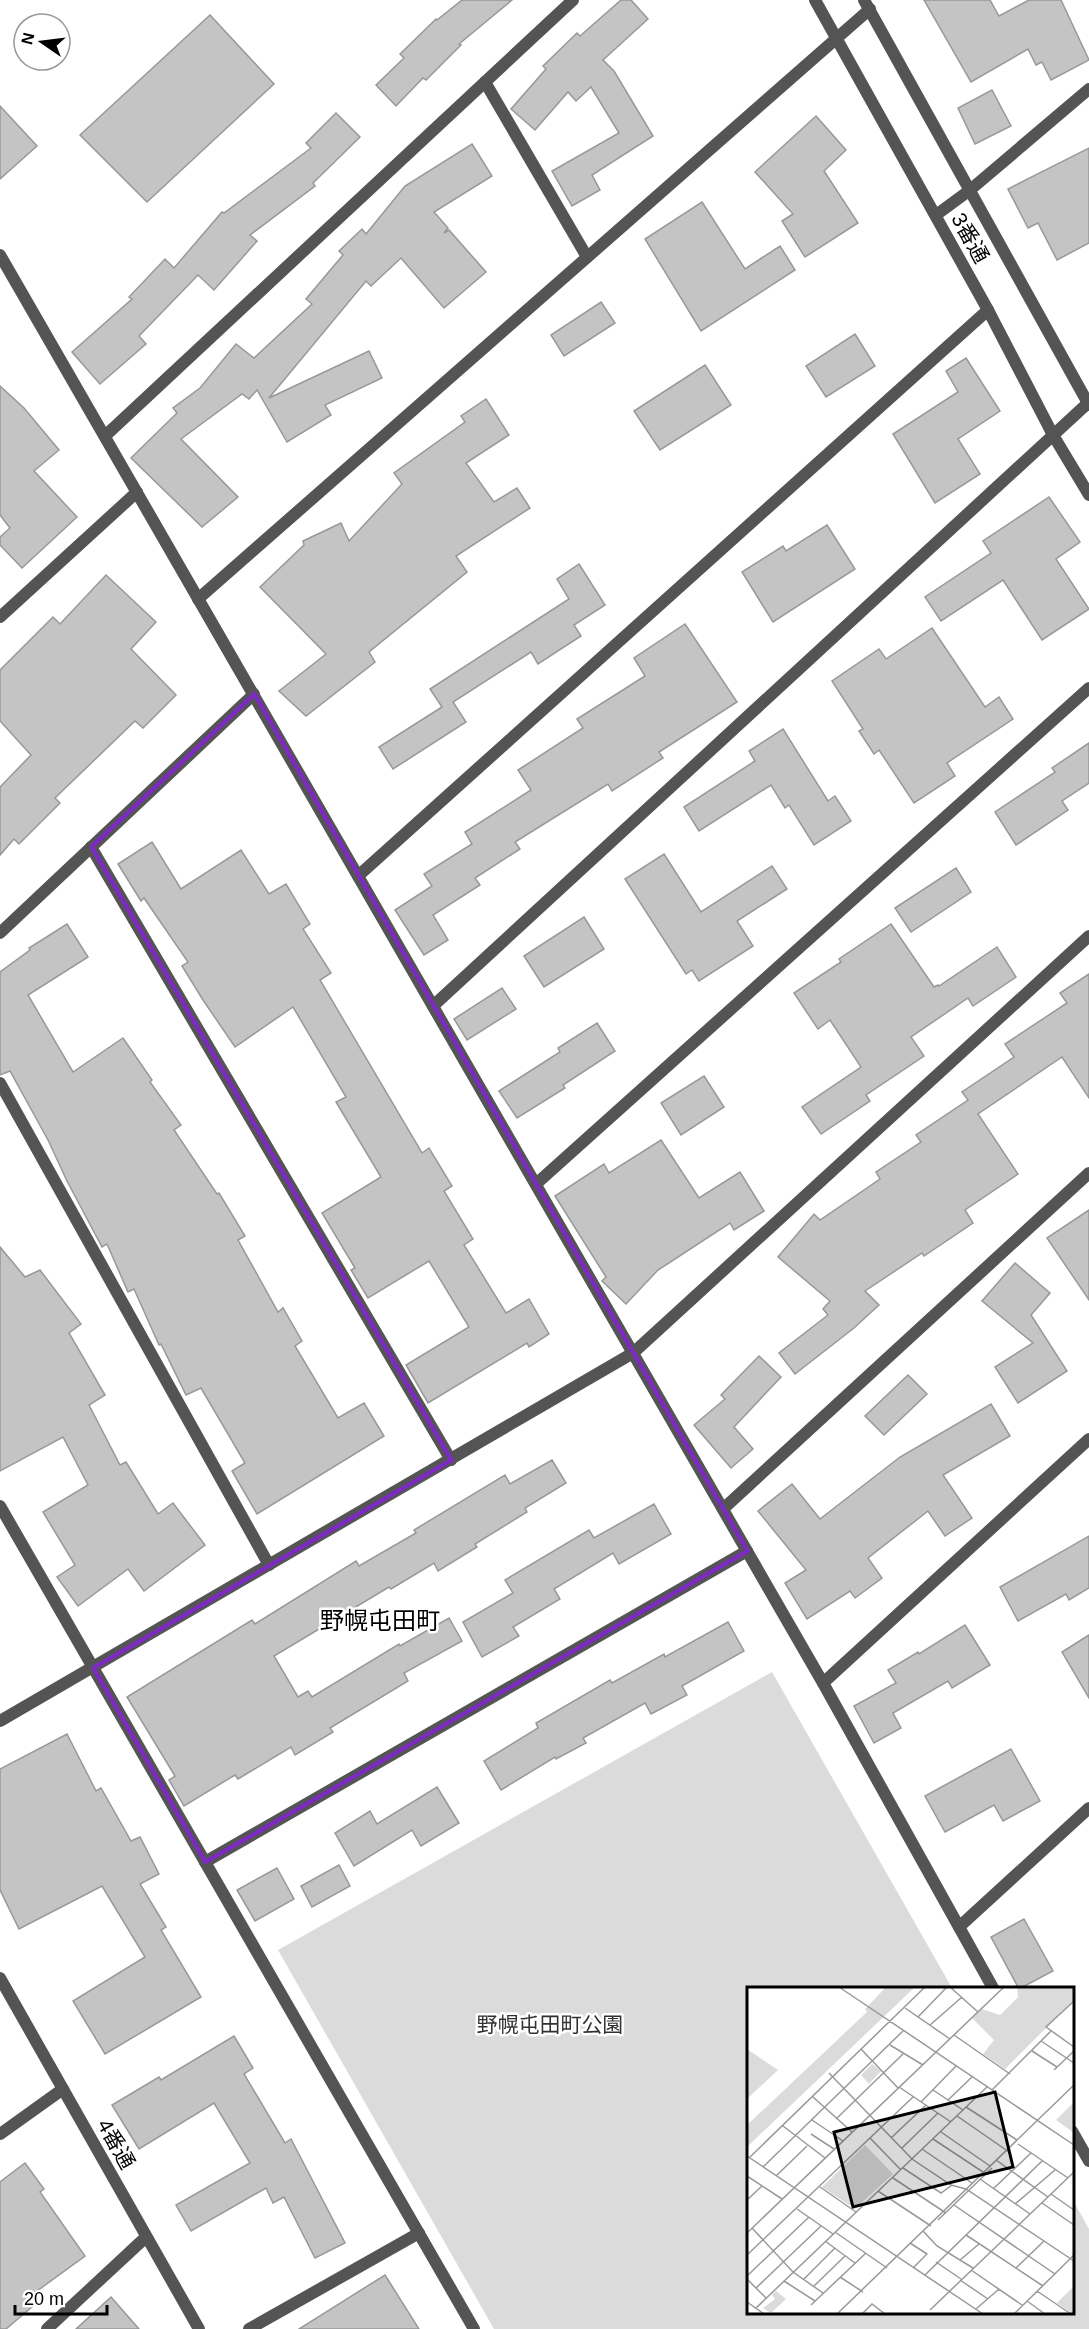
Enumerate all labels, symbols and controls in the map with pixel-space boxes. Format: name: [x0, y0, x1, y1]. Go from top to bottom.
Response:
north arrow: [12, 12, 72, 72]
text: N: [18, 31, 38, 46]
street label: 3番通: [947, 209, 994, 267]
district label: 野幌屯田町: [320, 1607, 440, 1634]
inset map: [747, 1987, 1074, 2314]
park label: 野幌屯田町公園: [477, 2013, 624, 2036]
street label: 4番通: [93, 2115, 140, 2173]
scale bar: [15, 2278, 106, 2316]
text: 20 m: [24, 2289, 64, 2309]

